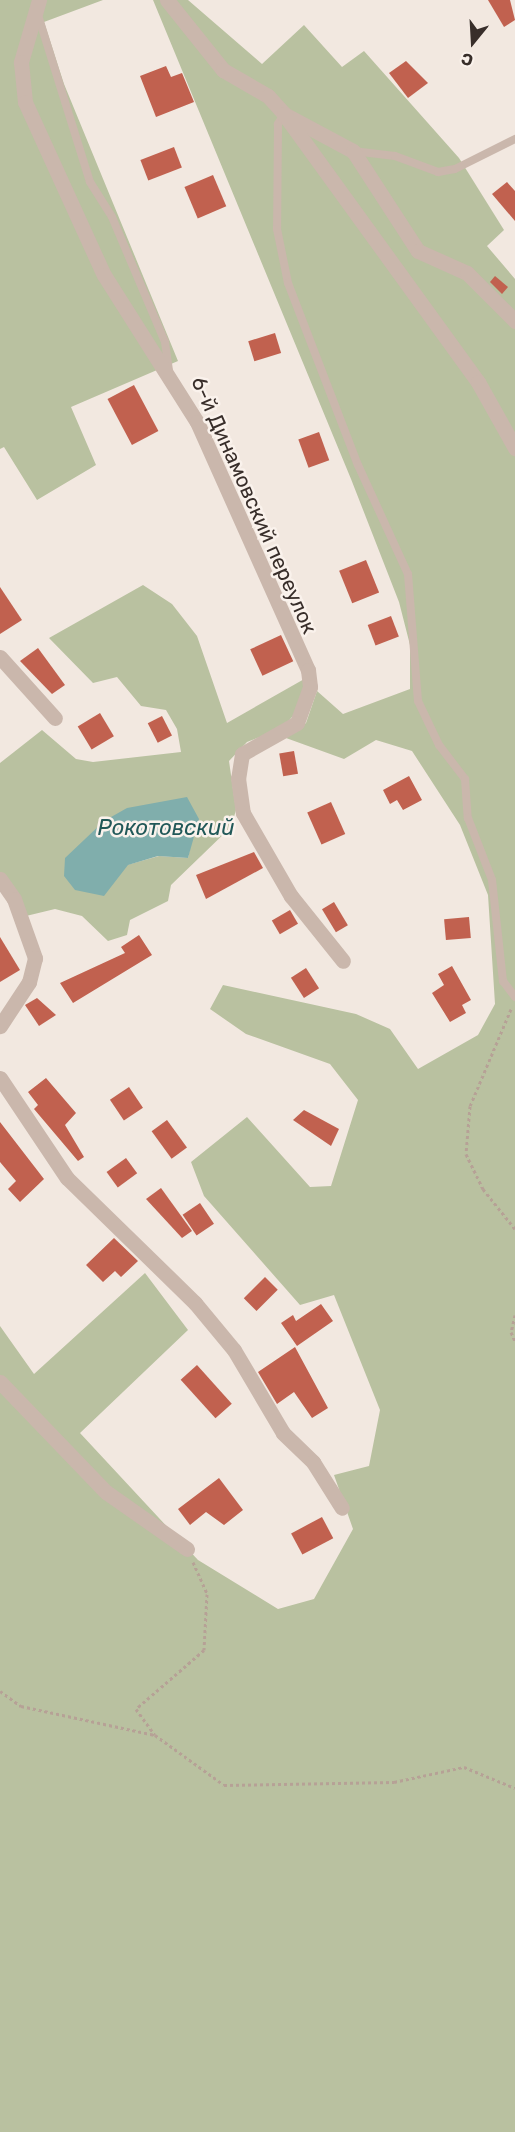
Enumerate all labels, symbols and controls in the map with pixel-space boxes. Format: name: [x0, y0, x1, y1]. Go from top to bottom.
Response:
north arrow: [443, 12, 503, 72]
text: С: [459, 49, 476, 70]
street label: 6-й Динамовский переулок: [186, 372, 322, 638]
water label: Рокотовский: [98, 815, 234, 841]

